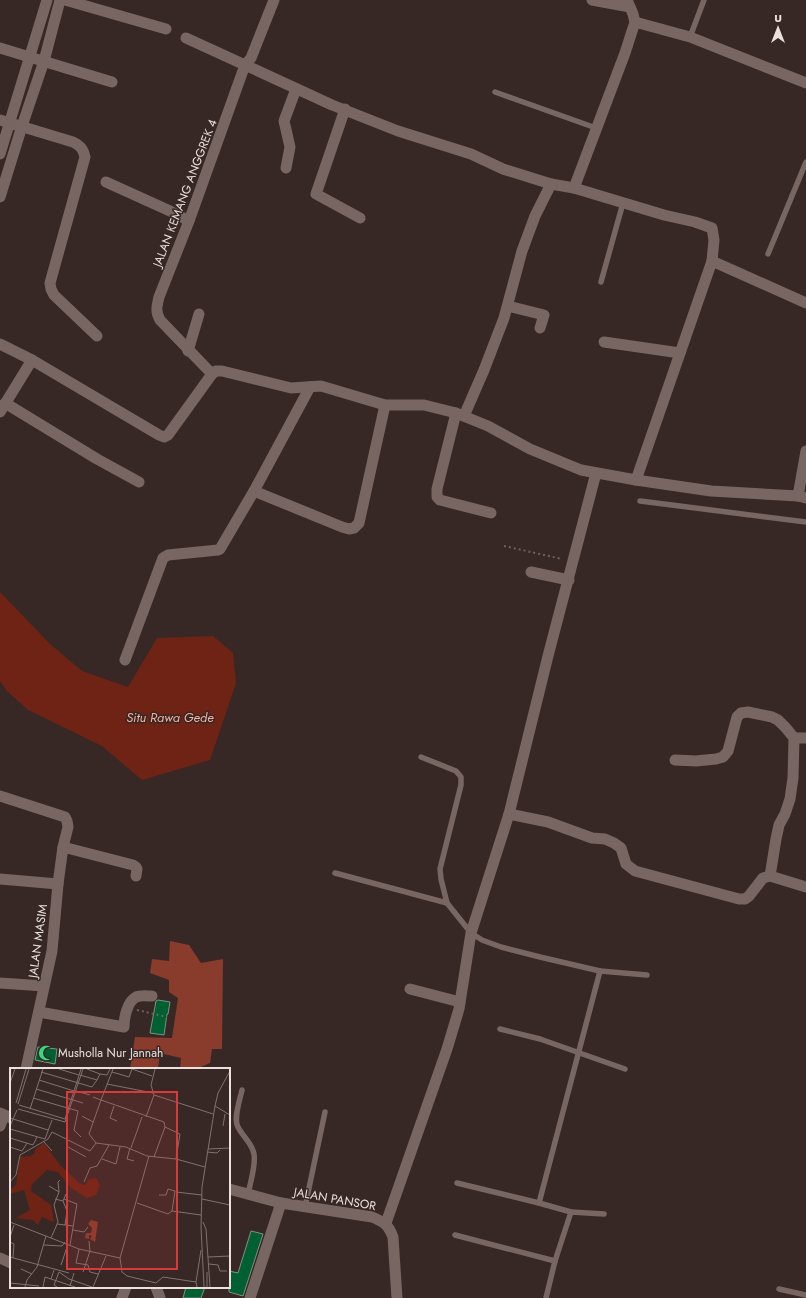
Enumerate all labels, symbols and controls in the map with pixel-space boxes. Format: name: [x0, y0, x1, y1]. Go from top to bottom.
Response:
north arrow: [758, 8, 798, 48]
text: U: [774, 10, 782, 26]
street label: JALAN KEMANG ANGGREK 4: [148, 116, 222, 271]
water label: Situ Rawa Gede: [126, 708, 214, 727]
street label: JALAN MASIM: [24, 903, 52, 981]
mosque icon: Musholla Nur Jannah: [37, 1044, 55, 1062]
place label: Musholla Nur Jannah: [58, 1044, 163, 1062]
inset map: [10, 1068, 230, 1288]
street label: JALAN PANSOR: [291, 1183, 378, 1215]

